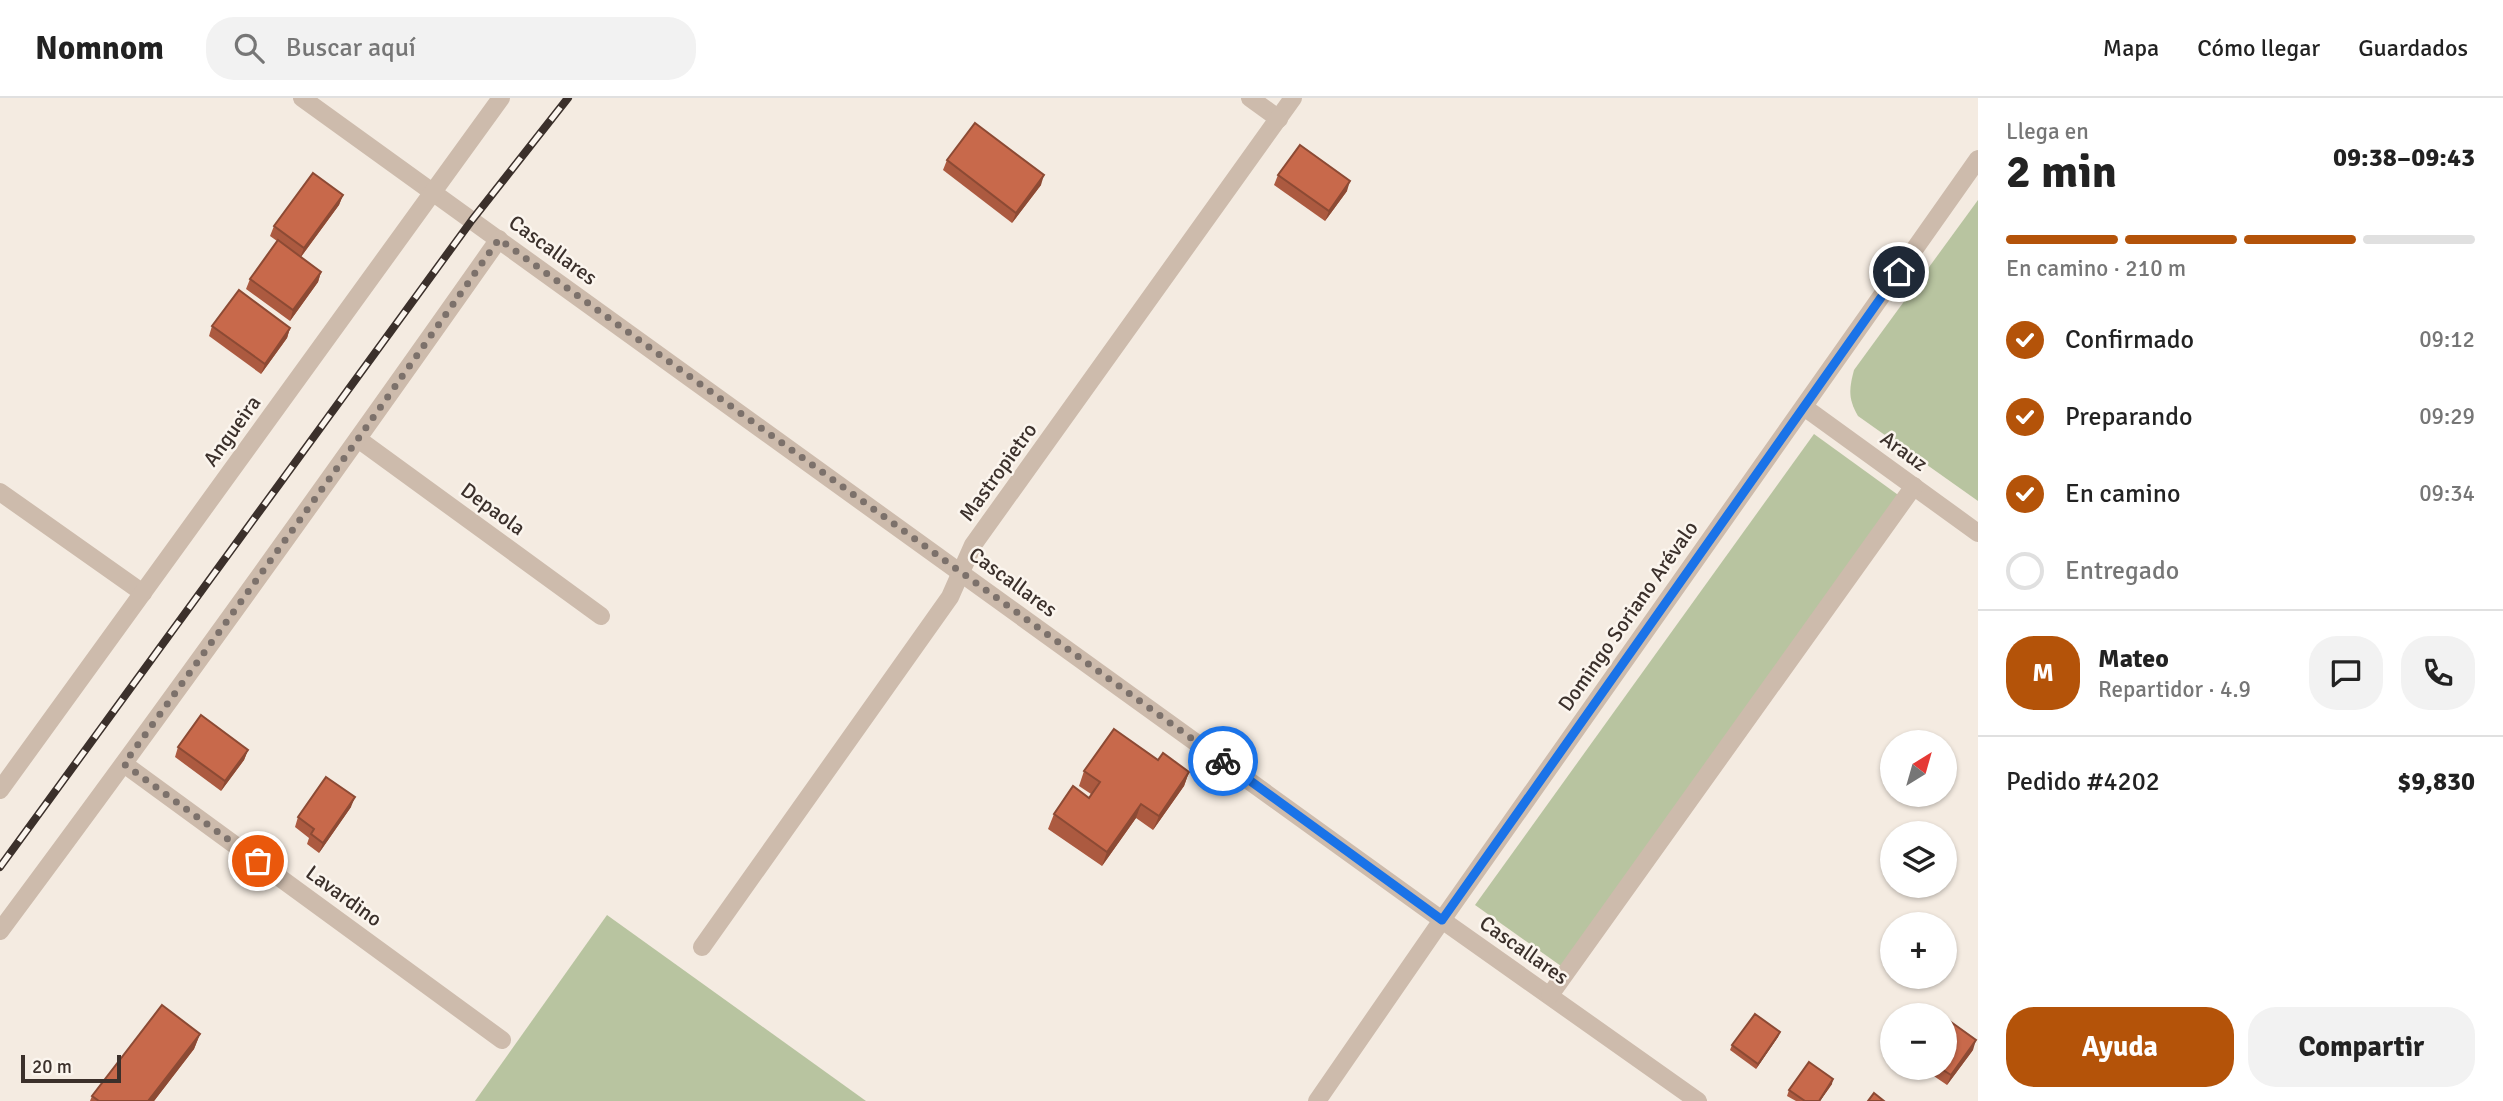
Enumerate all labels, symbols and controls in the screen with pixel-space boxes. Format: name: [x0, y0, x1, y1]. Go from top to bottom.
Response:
search box: [206, 17, 696, 80]
text: Nomnom: [35, 28, 164, 69]
icon: search: [230, 29, 268, 67]
text: Buscar aquí: [286, 32, 416, 64]
text: Mapa: [2103, 33, 2159, 63]
text: Cómo llegar: [2197, 33, 2320, 63]
text: Guardados: [2358, 33, 2468, 63]
text: Llega en: [2006, 117, 2089, 146]
text: 09:38–09:43: [2333, 142, 2475, 174]
text: 2 min: [2006, 144, 2117, 200]
street label: Cascallares: [504, 209, 602, 291]
pin: [1869, 242, 1929, 302]
icon: home: [1880, 253, 1918, 291]
text: En camino · 210 m: [2006, 254, 2186, 283]
icon: check: [2006, 321, 2044, 359]
text: Confirmado: [2065, 324, 2194, 356]
text: 09:12: [2419, 325, 2475, 354]
street label: Angueira: [198, 390, 266, 472]
icon: check: [2006, 398, 2044, 436]
text: Preparando: [2065, 401, 2192, 433]
text: 09:29: [2419, 402, 2475, 431]
street label: Mastropietro: [954, 418, 1042, 526]
street label: Arauz: [1875, 425, 1933, 477]
icon: check: [2006, 475, 2044, 513]
street label: Depaola: [456, 477, 530, 541]
text: En camino: [2065, 478, 2181, 510]
text: 09:34: [2419, 479, 2475, 508]
street label: Domingo Soriano Arévalo: [1552, 516, 1704, 716]
street label: Cascallares: [964, 541, 1062, 623]
text: Entregado: [2065, 555, 2179, 587]
button: chat: [2309, 636, 2383, 710]
button: phone: [2401, 636, 2475, 710]
text: Mateo: [2098, 643, 2169, 675]
text: M: [2032, 657, 2054, 689]
text: Repartidor · 4.9: [2098, 675, 2251, 704]
courier: [1188, 726, 1258, 796]
north arrow: [1880, 730, 1956, 807]
map controls: [1880, 730, 1957, 1080]
icon: bike: [1204, 742, 1242, 780]
text: Pedido #4202: [2006, 766, 2160, 798]
text: $9,830: [2397, 766, 2475, 798]
button: layers: [1880, 821, 1957, 898]
pin: [228, 831, 288, 891]
icon: bag: [239, 842, 277, 880]
street label: Lavardino: [301, 860, 387, 932]
street label: Cascallares: [1474, 910, 1574, 990]
button: +: [1880, 912, 1957, 989]
button: −: [1880, 1003, 1957, 1080]
button: Ayuda: [2006, 1007, 2234, 1087]
button: Compartir: [2248, 1007, 2475, 1087]
scale bar: [21, 1052, 121, 1084]
text: 20 m: [32, 1055, 72, 1079]

